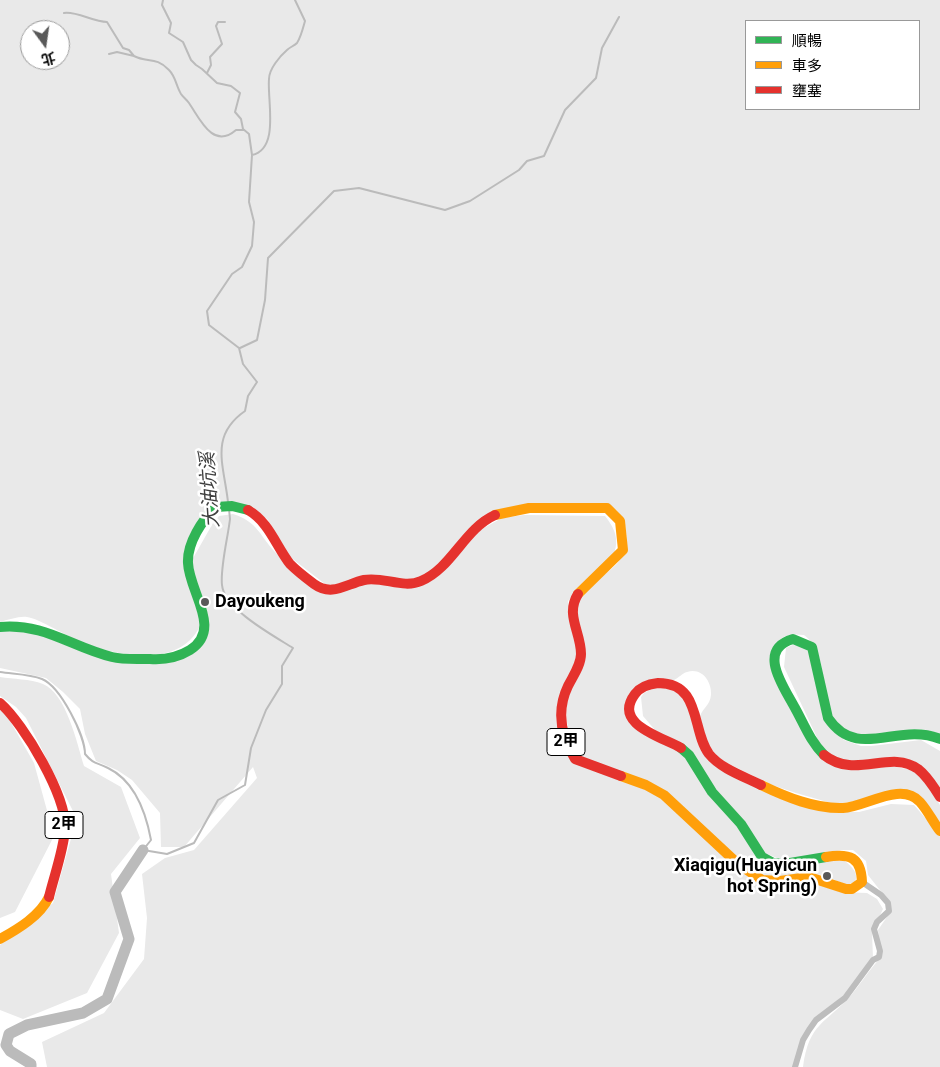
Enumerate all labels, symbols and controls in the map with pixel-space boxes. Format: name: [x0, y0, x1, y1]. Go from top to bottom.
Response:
north arrow: [20, 20, 70, 70]
legend: [745, 20, 920, 110]
text: 順暢: [792, 32, 822, 50]
text: 北: [40, 49, 57, 68]
text: 車多: [792, 57, 822, 75]
text: 壅塞: [792, 82, 822, 100]
water label: 大油坑溪: [197, 451, 225, 529]
place label: Dayoukeng: [215, 591, 305, 613]
marker: Dayoukeng: [199, 596, 211, 608]
road number: 2甲: [547, 729, 585, 756]
road number: 2甲: [45, 812, 83, 838]
place label: Xiaqigu(Huayicun hot Spring): [674, 855, 817, 898]
marker: Xiaqigu(Huayicun hot Spring): [821, 870, 833, 882]

